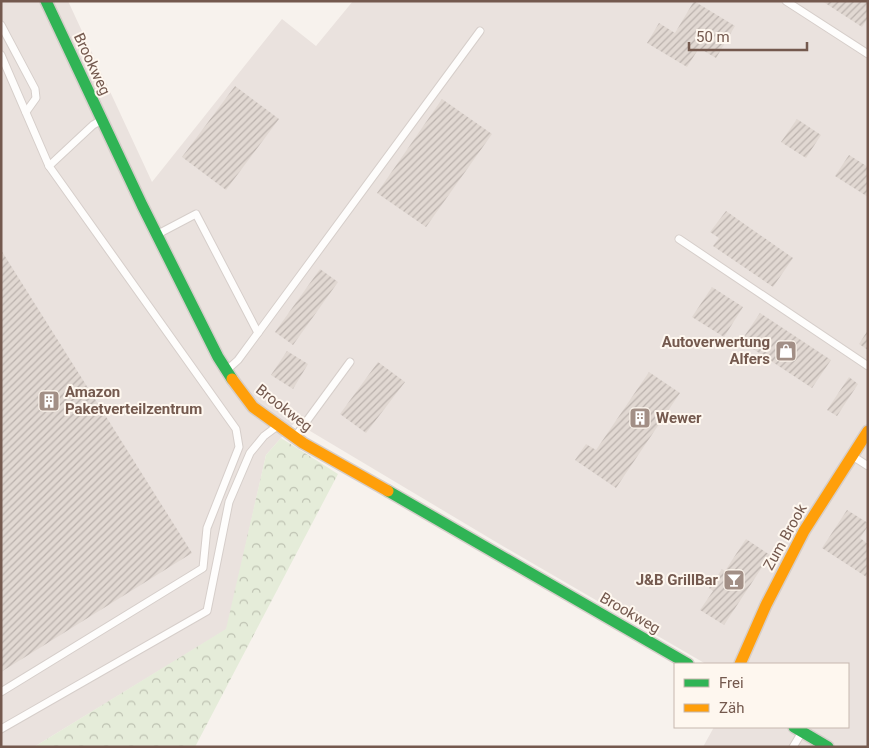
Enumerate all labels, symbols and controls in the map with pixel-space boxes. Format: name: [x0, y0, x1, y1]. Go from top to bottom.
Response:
scale bar: [689, 20, 806, 52]
text: 50 m: [696, 28, 730, 46]
street label: Brookweg: [70, 30, 114, 98]
place label: Autoverwertung Alfers: [662, 333, 770, 368]
shop icon: Autoverwertung Alfers: [774, 339, 798, 363]
street label: Brookweg: [252, 380, 316, 436]
place label: Amazon Paketverteilzentrum: [65, 383, 202, 418]
building icon: Amazon Paketverteilzentrum: [37, 389, 61, 413]
building icon: Wewer: [628, 406, 652, 430]
place label: Wewer: [656, 409, 702, 427]
street label: Zum Brook: [759, 500, 811, 573]
bar icon: J&B GrillBar: [722, 568, 746, 592]
place label: J&B GrillBar: [636, 571, 719, 589]
street label: Brookweg: [597, 589, 663, 637]
legend: [674, 663, 849, 728]
text: Frei: [719, 674, 744, 692]
text: Zäh: [719, 699, 744, 717]

